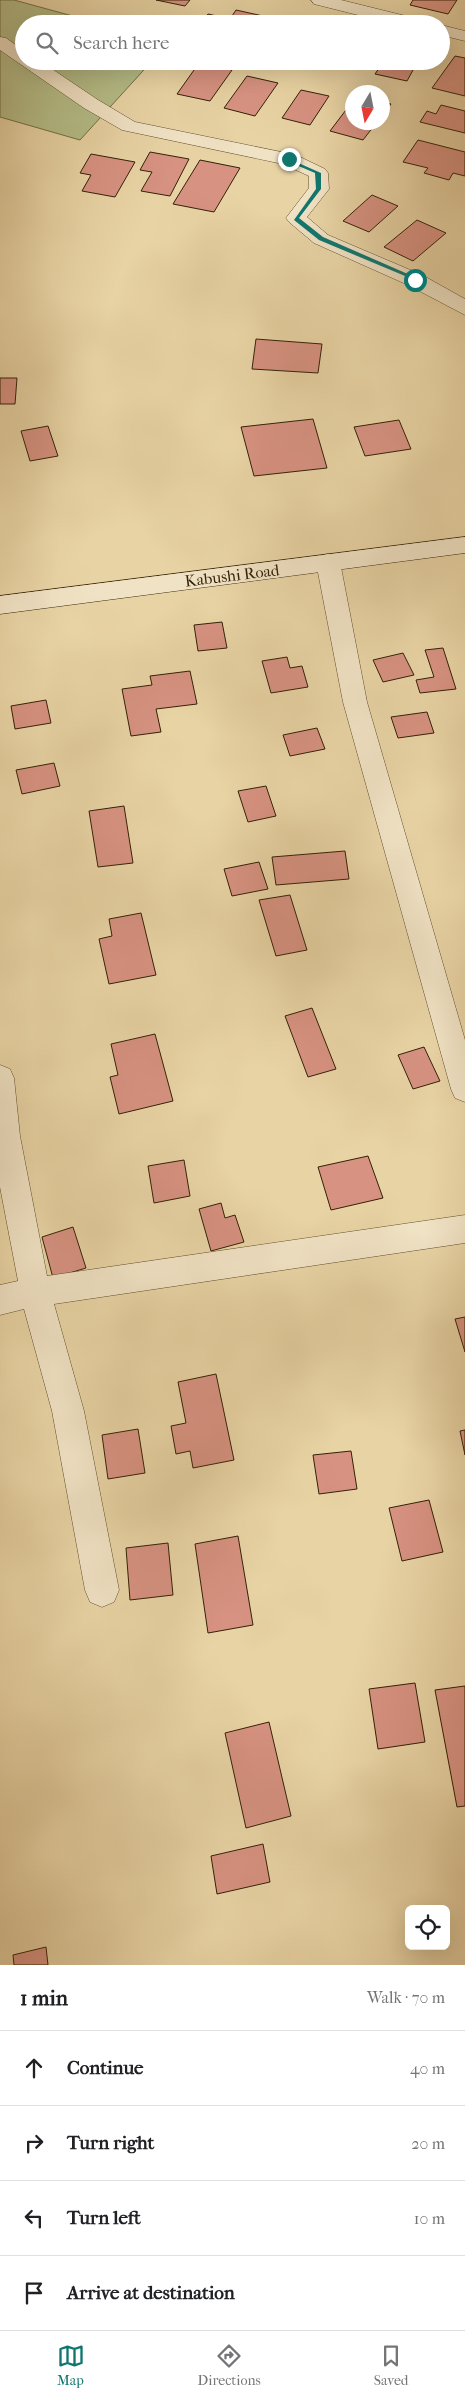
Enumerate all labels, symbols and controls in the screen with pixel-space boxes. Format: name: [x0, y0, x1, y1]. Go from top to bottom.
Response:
search box: [15, 15, 450, 70]
icon: search: [33, 29, 61, 57]
text: Search here: [73, 32, 169, 54]
north arrow: [345, 85, 390, 130]
route end: [278, 148, 301, 171]
route start: [404, 269, 427, 292]
street label: Kabushi Road: [184, 560, 281, 591]
map controls: [405, 1905, 450, 1950]
button: locate: [405, 1905, 450, 1950]
text: 1 min: [20, 1986, 68, 2010]
text: Walk · 70 m: [367, 1988, 445, 2007]
icon: ahead: [20, 2054, 48, 2082]
text: Continue: [67, 2057, 143, 2079]
text: 40 m: [410, 2059, 445, 2078]
icon: right: [20, 2129, 48, 2157]
text: Turn right: [67, 2132, 154, 2154]
text: 20 m: [411, 2134, 445, 2153]
icon: left: [20, 2204, 48, 2232]
text: Turn left: [67, 2207, 141, 2229]
text: 10 m: [414, 2209, 445, 2228]
icon: arrive: [20, 2279, 48, 2307]
text: Arrive at destination: [67, 2282, 235, 2304]
tab: Map: [57, 2342, 85, 2389]
tab: Directions: [198, 2342, 261, 2389]
tab: Saved: [374, 2342, 408, 2389]

